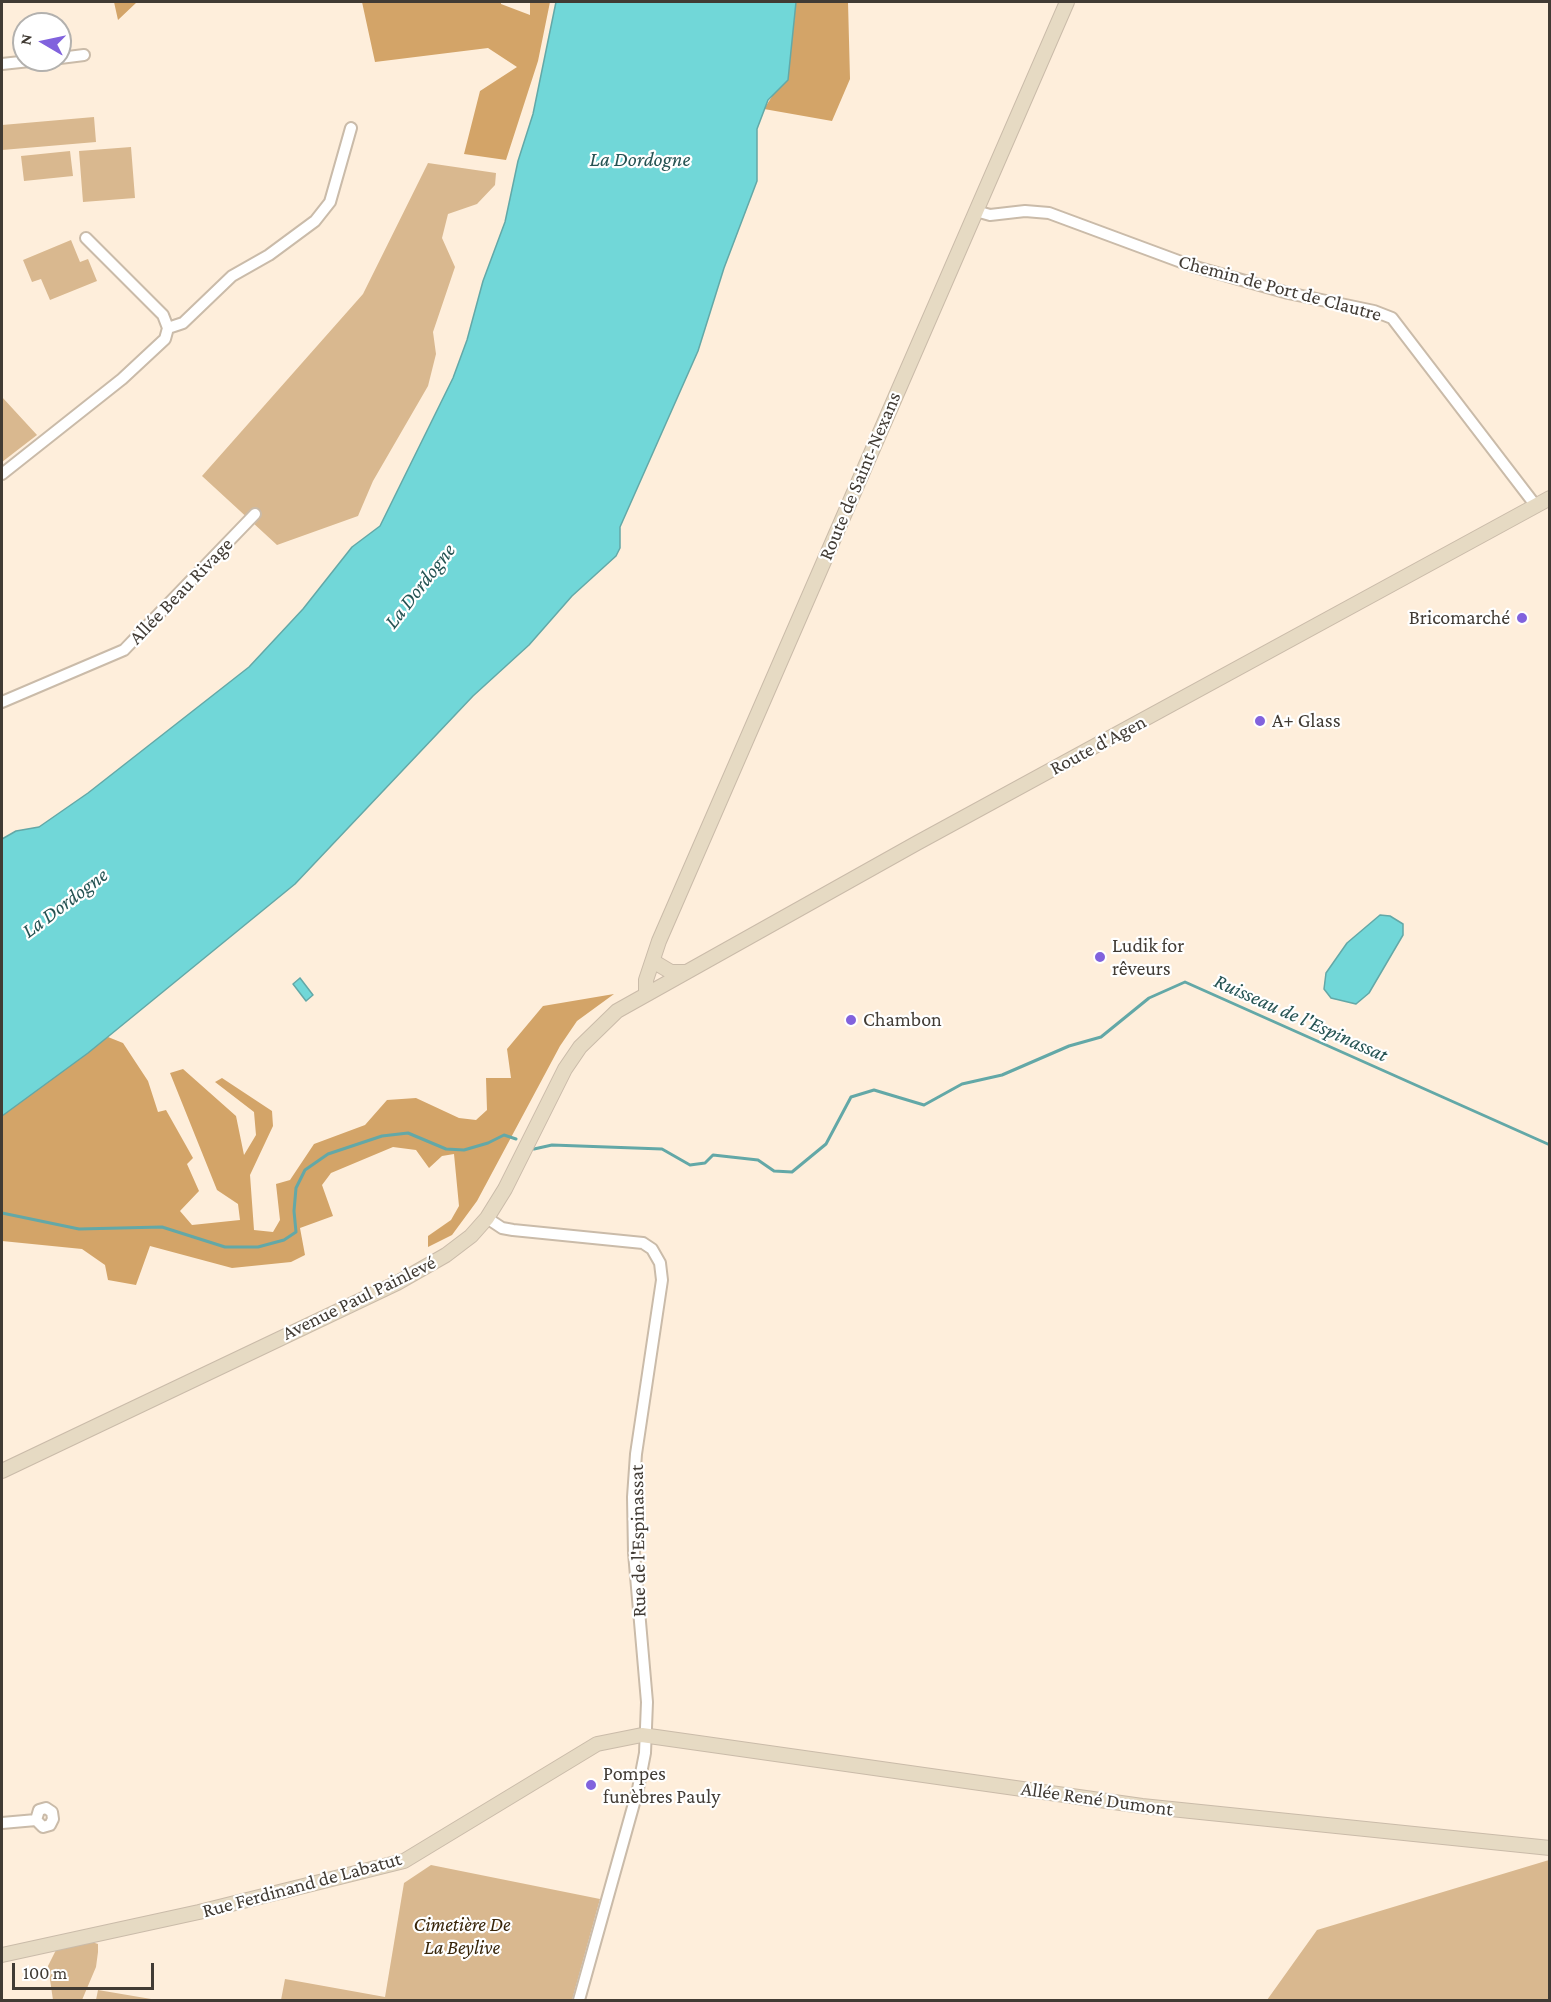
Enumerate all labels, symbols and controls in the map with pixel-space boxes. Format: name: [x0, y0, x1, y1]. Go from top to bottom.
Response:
north arrow: [12, 12, 72, 72]
text: N: [16, 33, 35, 46]
water label: La Dordogne: [590, 147, 690, 173]
street label: Chemin de Port de Clautre: [1176, 249, 1384, 327]
street label: Route de Saint-Nexans: [814, 388, 906, 564]
street label: Allée Beau Rivage: [124, 532, 238, 650]
water label: La Dordogne: [379, 538, 461, 634]
place label: Bricomarché: [1409, 606, 1510, 630]
marker: Bricomarché: [1515, 611, 1529, 625]
place label: A+ Glass: [1272, 709, 1341, 733]
street label: Route d'Agen: [1046, 710, 1150, 780]
marker: A+ Glass: [1253, 714, 1267, 728]
water label: La Dordogne: [17, 863, 113, 943]
place label: Ludik for rêveurs: [1112, 934, 1184, 981]
marker: Ludik for rêveurs: [1093, 950, 1107, 964]
water label: Ruisseau de l'Espinassat: [1210, 968, 1392, 1068]
place label: Chambon: [863, 1008, 942, 1032]
marker: Chambon: [844, 1013, 858, 1027]
street label: Avenue Paul Painlevé: [278, 1250, 440, 1346]
street label: Rue de l'Espinassat: [625, 1464, 651, 1618]
place label: Pompes funèbres Pauly: [603, 1762, 720, 1809]
street label: Allée René Dumont: [1019, 1776, 1175, 1822]
marker: Pompes funèbres Pauly: [584, 1778, 598, 1792]
street label: Rue Ferdinand de Labatut: [200, 1847, 404, 1923]
park label: Cimetière De La Beylive: [413, 1913, 511, 1960]
scale bar: [15, 1951, 158, 1989]
text: 100 m: [23, 1963, 67, 1983]

